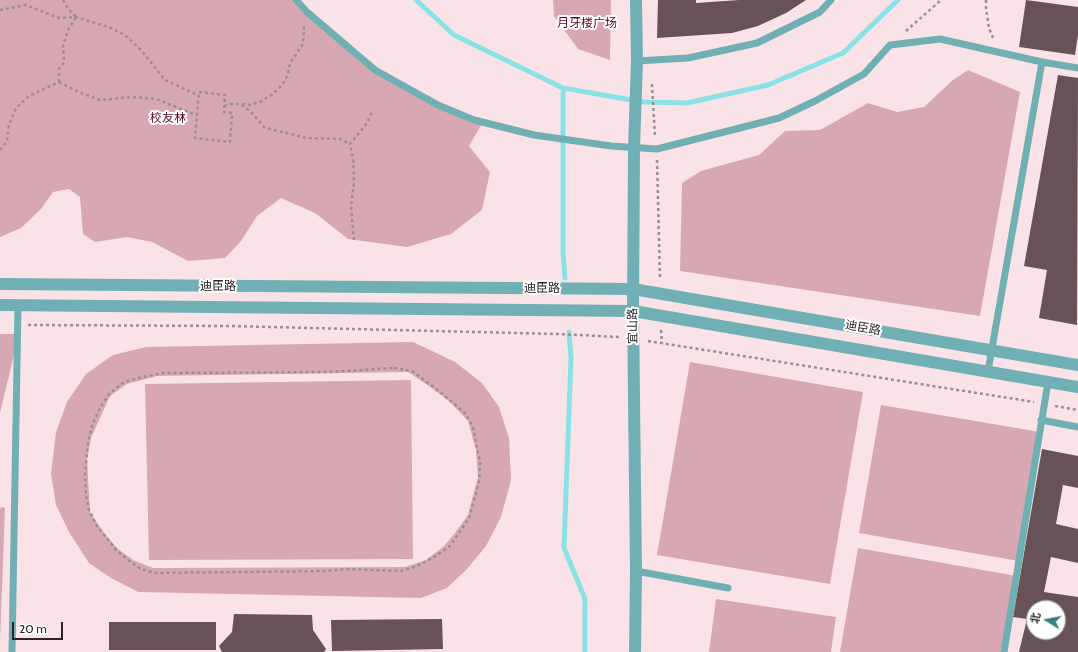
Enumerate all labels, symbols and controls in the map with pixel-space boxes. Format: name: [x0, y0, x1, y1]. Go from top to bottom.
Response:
park label: 月牙楼广场: [557, 16, 617, 30]
park label: 校友林: [150, 111, 186, 125]
street label: 迪臣路: [200, 279, 236, 293]
street label: 迪臣路: [524, 281, 560, 295]
street label: 宜山路: [625, 308, 641, 344]
street label: 迪臣路: [844, 318, 882, 338]
north arrow: [1026, 600, 1066, 640]
text: 北: [1027, 611, 1043, 625]
scale bar: [14, 614, 65, 640]
text: 20 m: [19, 621, 47, 636]

